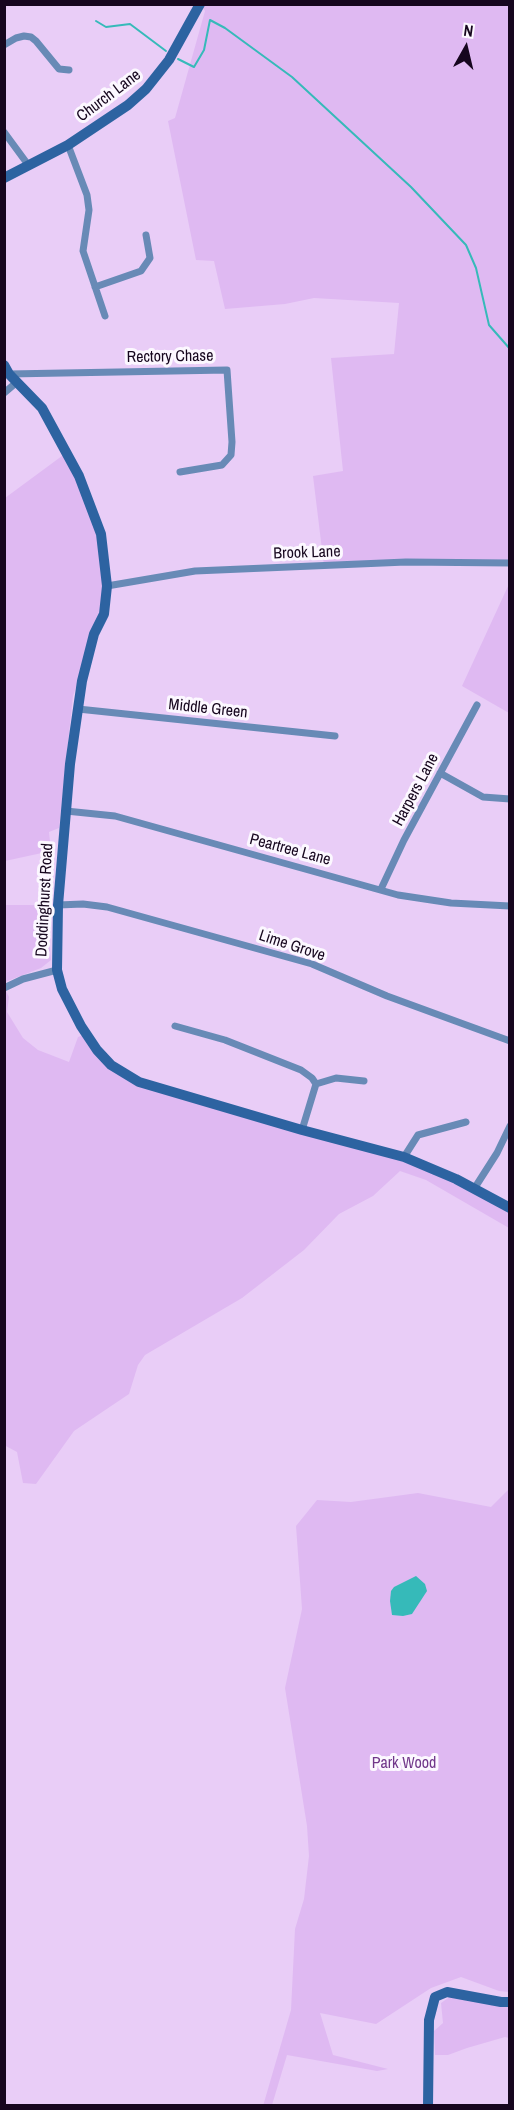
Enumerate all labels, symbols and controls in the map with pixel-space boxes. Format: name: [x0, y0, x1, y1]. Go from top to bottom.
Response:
north arrow: [436, 18, 496, 78]
text: N: [462, 19, 475, 42]
street label: Church Lane: [73, 66, 145, 126]
street label: Rectory Chase: [126, 347, 214, 367]
street label: Brook Lane: [273, 542, 341, 564]
street label: Middle Green: [167, 695, 249, 723]
street label: Harpers Lane: [389, 750, 443, 830]
street label: Peartree Lane: [247, 830, 333, 870]
street label: Doddinghurst Road: [32, 843, 58, 957]
street label: Lime Grove: [256, 926, 328, 966]
park label: Park Wood: [372, 1754, 436, 1774]

